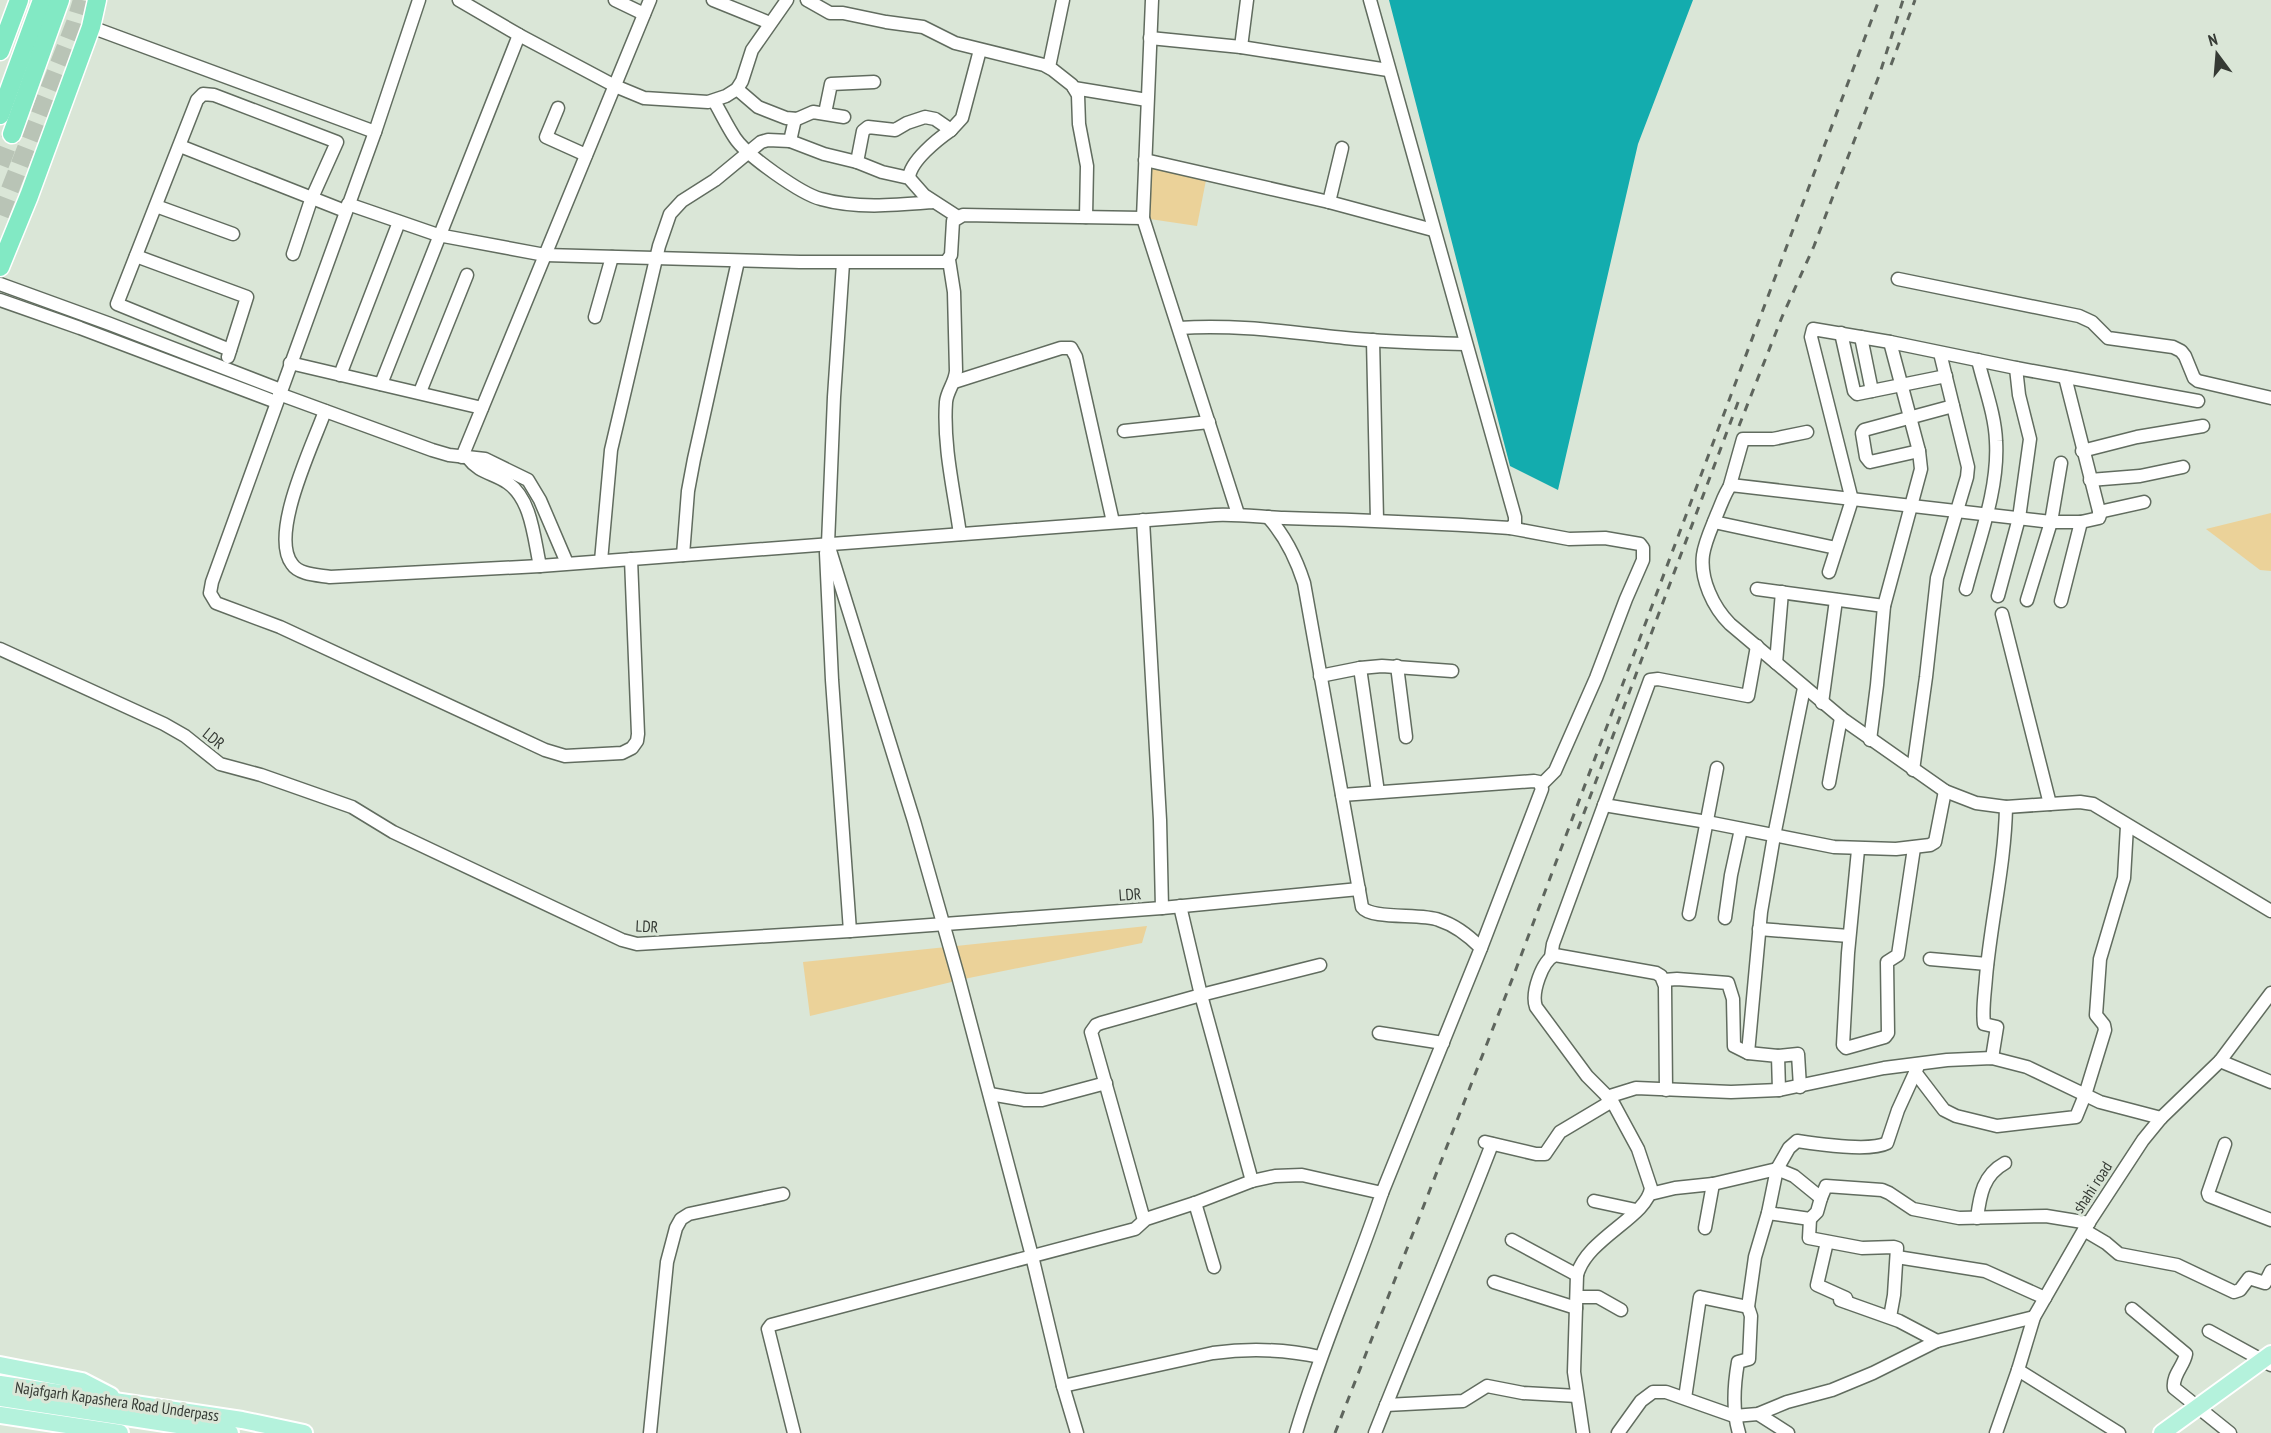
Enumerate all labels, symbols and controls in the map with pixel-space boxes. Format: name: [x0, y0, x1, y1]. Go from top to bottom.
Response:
north arrow: [2187, 24, 2247, 84]
text: N: [2206, 29, 2220, 50]
street label: LDR: [199, 723, 229, 753]
street label: LDR: [1118, 883, 1142, 905]
street label: LDR: [635, 915, 659, 937]
street label: shahi road: [2068, 1157, 2116, 1217]
street label: Najafgarh Kapashera Road Underpass: [14, 1377, 220, 1425]

